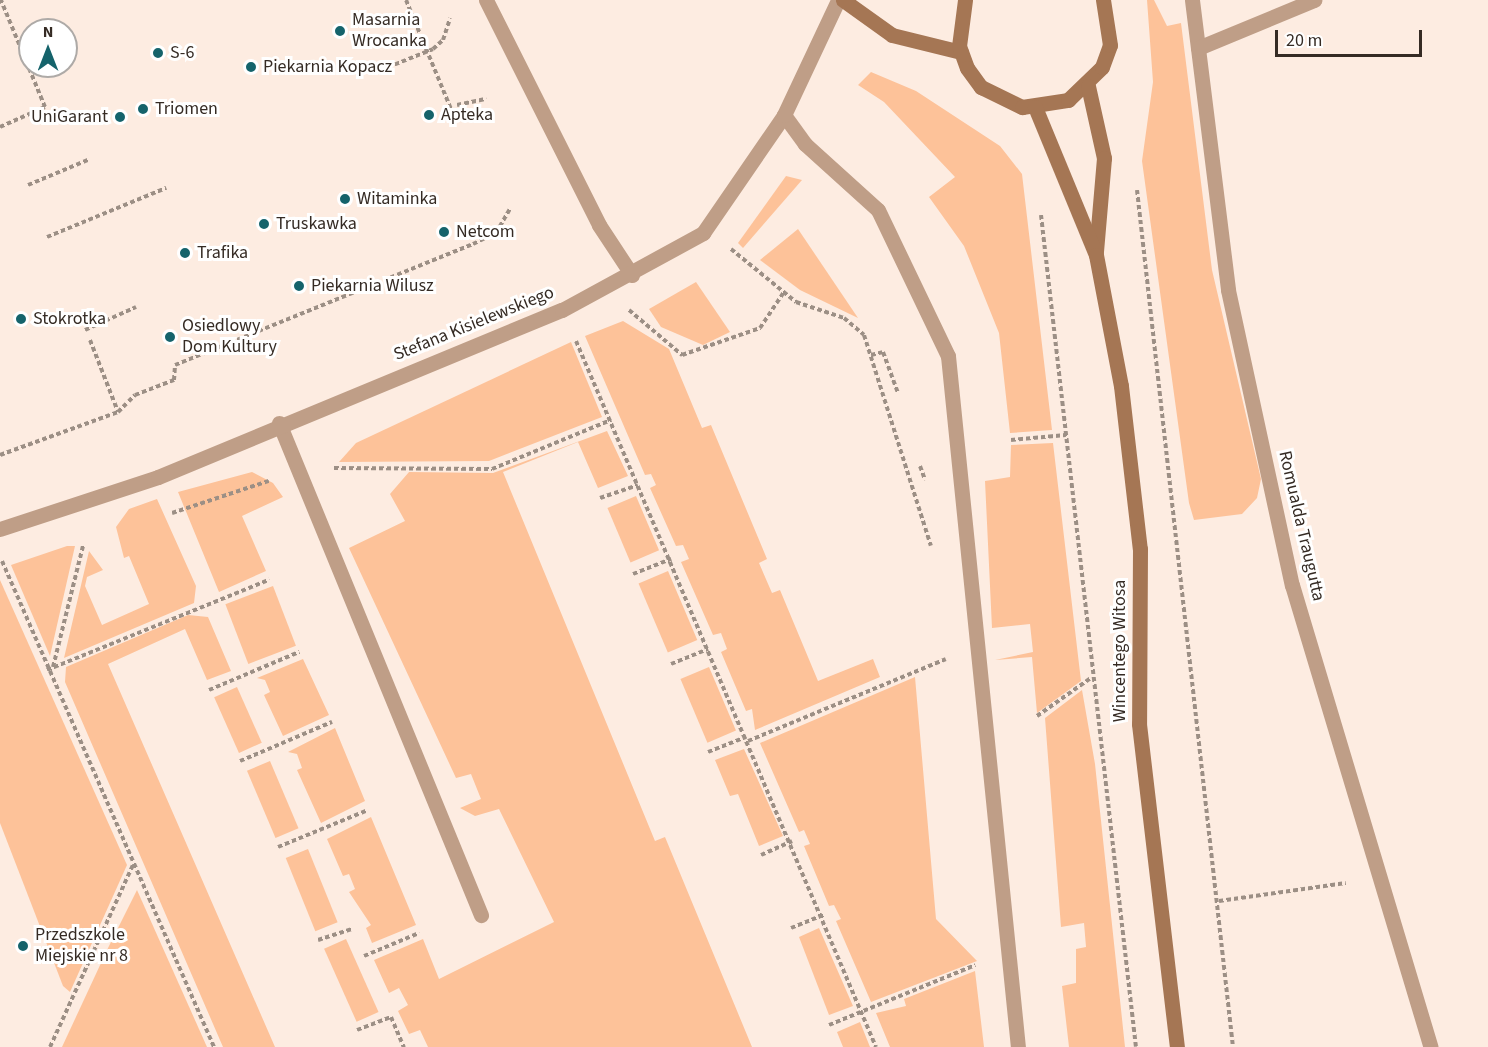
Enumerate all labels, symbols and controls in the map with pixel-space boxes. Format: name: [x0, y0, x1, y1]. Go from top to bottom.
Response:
place label: Masarnia Wrocanka: [352, 10, 427, 52]
north arrow: [18, 18, 78, 78]
scale bar: [1278, 18, 1425, 56]
text: N: [43, 21, 53, 43]
marker: Masarnia Wrocanka: [333, 24, 347, 38]
text: 20 m: [1286, 28, 1322, 53]
place label: S-6: [170, 42, 194, 64]
marker: S-6: [151, 46, 165, 60]
place label: Piekarnia Kopacz: [263, 56, 392, 78]
marker: Piekarnia Kopacz: [244, 60, 258, 74]
place label: Triomen: [155, 98, 218, 120]
marker: Triomen: [136, 102, 150, 116]
place label: Apteka: [441, 104, 493, 126]
place label: UniGarant: [31, 106, 108, 128]
marker: Apteka: [422, 108, 436, 122]
marker: UniGarant: [113, 110, 127, 124]
place label: Witaminka: [357, 188, 437, 210]
marker: Witaminka: [338, 192, 352, 206]
place label: Truskawka: [276, 213, 357, 235]
marker: Truskawka: [257, 217, 271, 231]
place label: Netcom: [456, 221, 515, 243]
marker: Netcom: [437, 225, 451, 239]
place label: Trafika: [197, 242, 248, 264]
marker: Trafika: [178, 246, 192, 260]
place label: Piekarnia Wilusz: [311, 275, 434, 297]
marker: Piekarnia Wilusz: [292, 279, 306, 293]
street label: Stefana Kisielewskiego: [391, 282, 557, 366]
place label: Stokrotka: [33, 308, 106, 330]
marker: Stokrotka: [14, 312, 28, 326]
place label: Osiedlowy Dom Kultury: [182, 316, 277, 358]
marker: Osiedlowy Dom Kultury: [163, 330, 177, 344]
street label: Romualda Traugutta: [1273, 449, 1329, 603]
street label: Wincentego Witosa: [1109, 580, 1131, 722]
place label: Przedszkole Miejskie nr 8: [35, 925, 128, 968]
marker: Przedszkole Miejskie nr 8: [16, 939, 30, 953]

